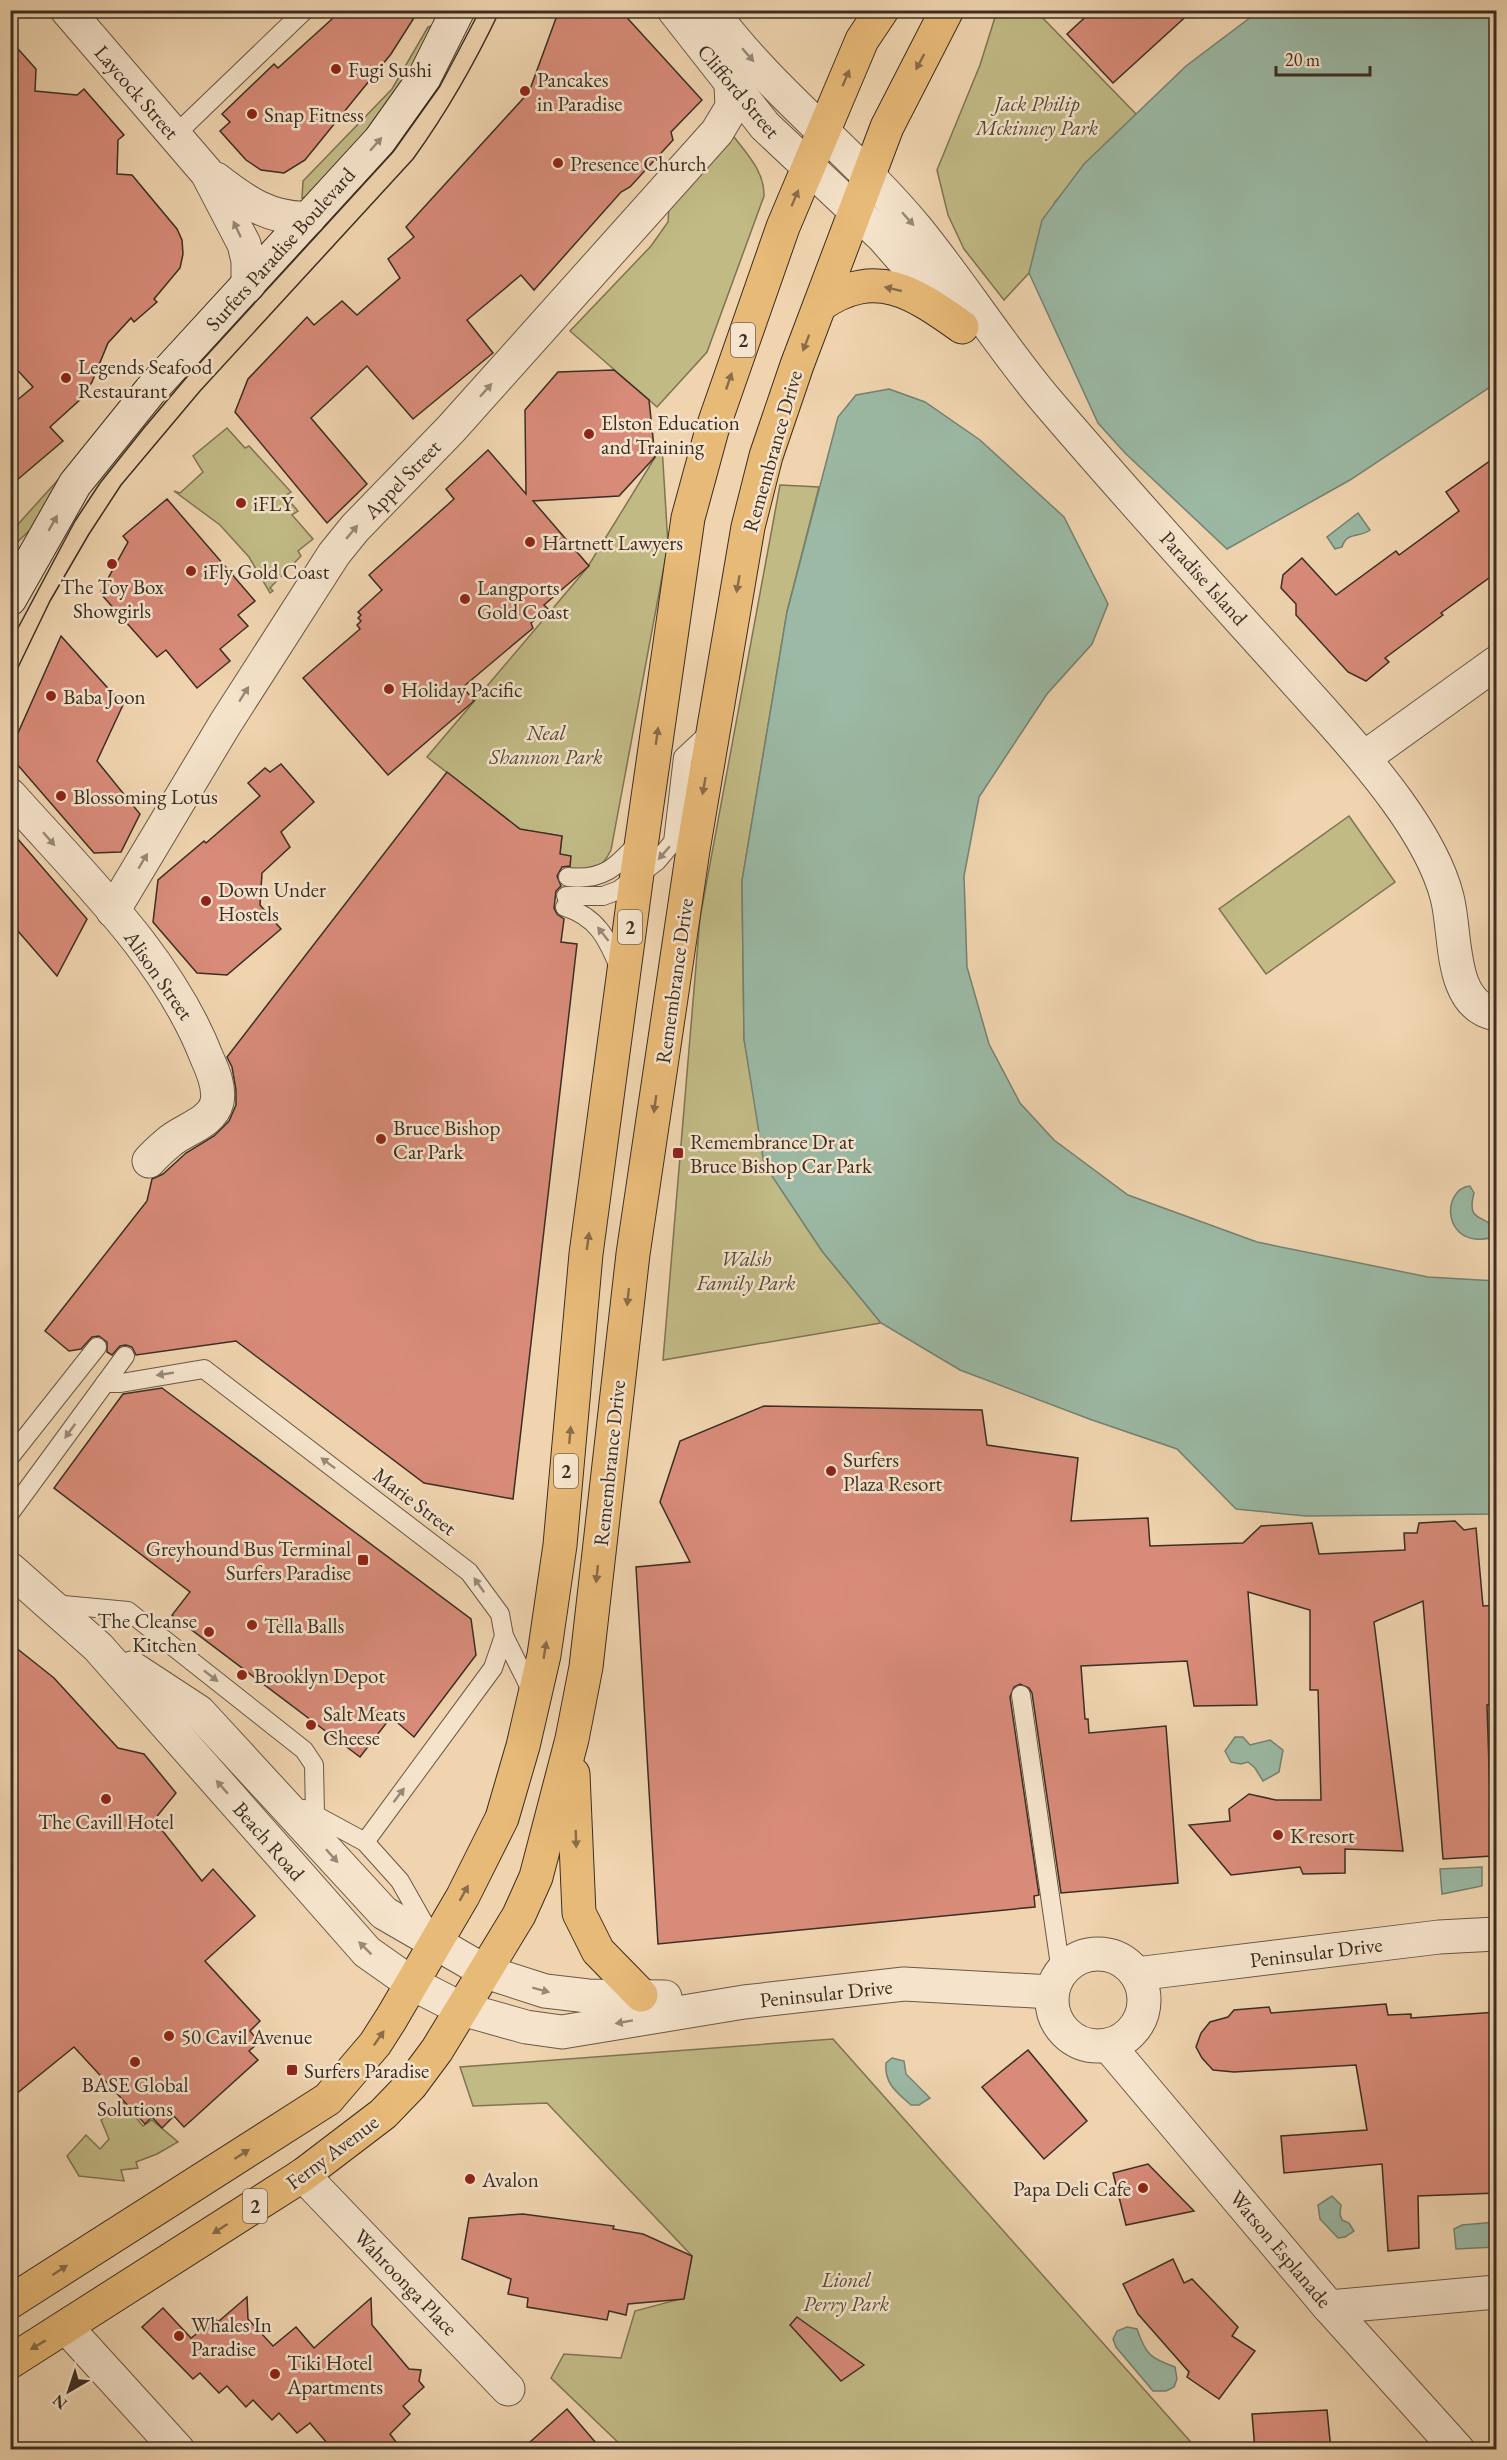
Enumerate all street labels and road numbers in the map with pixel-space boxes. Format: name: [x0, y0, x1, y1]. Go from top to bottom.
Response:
street label: Clifford Street: [692, 38, 787, 144]
street label: Laycock Street: [89, 39, 186, 145]
street label: Surfers Paradise Boulevard: [199, 161, 361, 337]
road number: 2: [731, 323, 755, 357]
street label: Remembrance Drive: [736, 367, 808, 535]
street label: Appel Street: [357, 433, 447, 525]
street label: Paradise Island: [1154, 525, 1254, 631]
street label: Remembrance Drive: [649, 897, 699, 1065]
road number: 2: [618, 910, 642, 944]
street label: Alison Street: [118, 924, 200, 1025]
street label: Remembrance Drive: [587, 1379, 631, 1547]
road number: 2: [554, 1454, 578, 1488]
street label: Marie Street: [368, 1461, 462, 1541]
street label: Beach Road: [227, 1796, 311, 1887]
street label: Peninsular Drive: [1248, 1930, 1384, 1974]
street label: Peninsular Drive: [758, 1973, 894, 2013]
street label: Ferny Avenue: [280, 2108, 384, 2196]
street label: Watson Esplanade: [1224, 2185, 1338, 2313]
road number: 2: [243, 2189, 267, 2223]
street label: Wahroonga Place: [348, 2223, 464, 2341]

